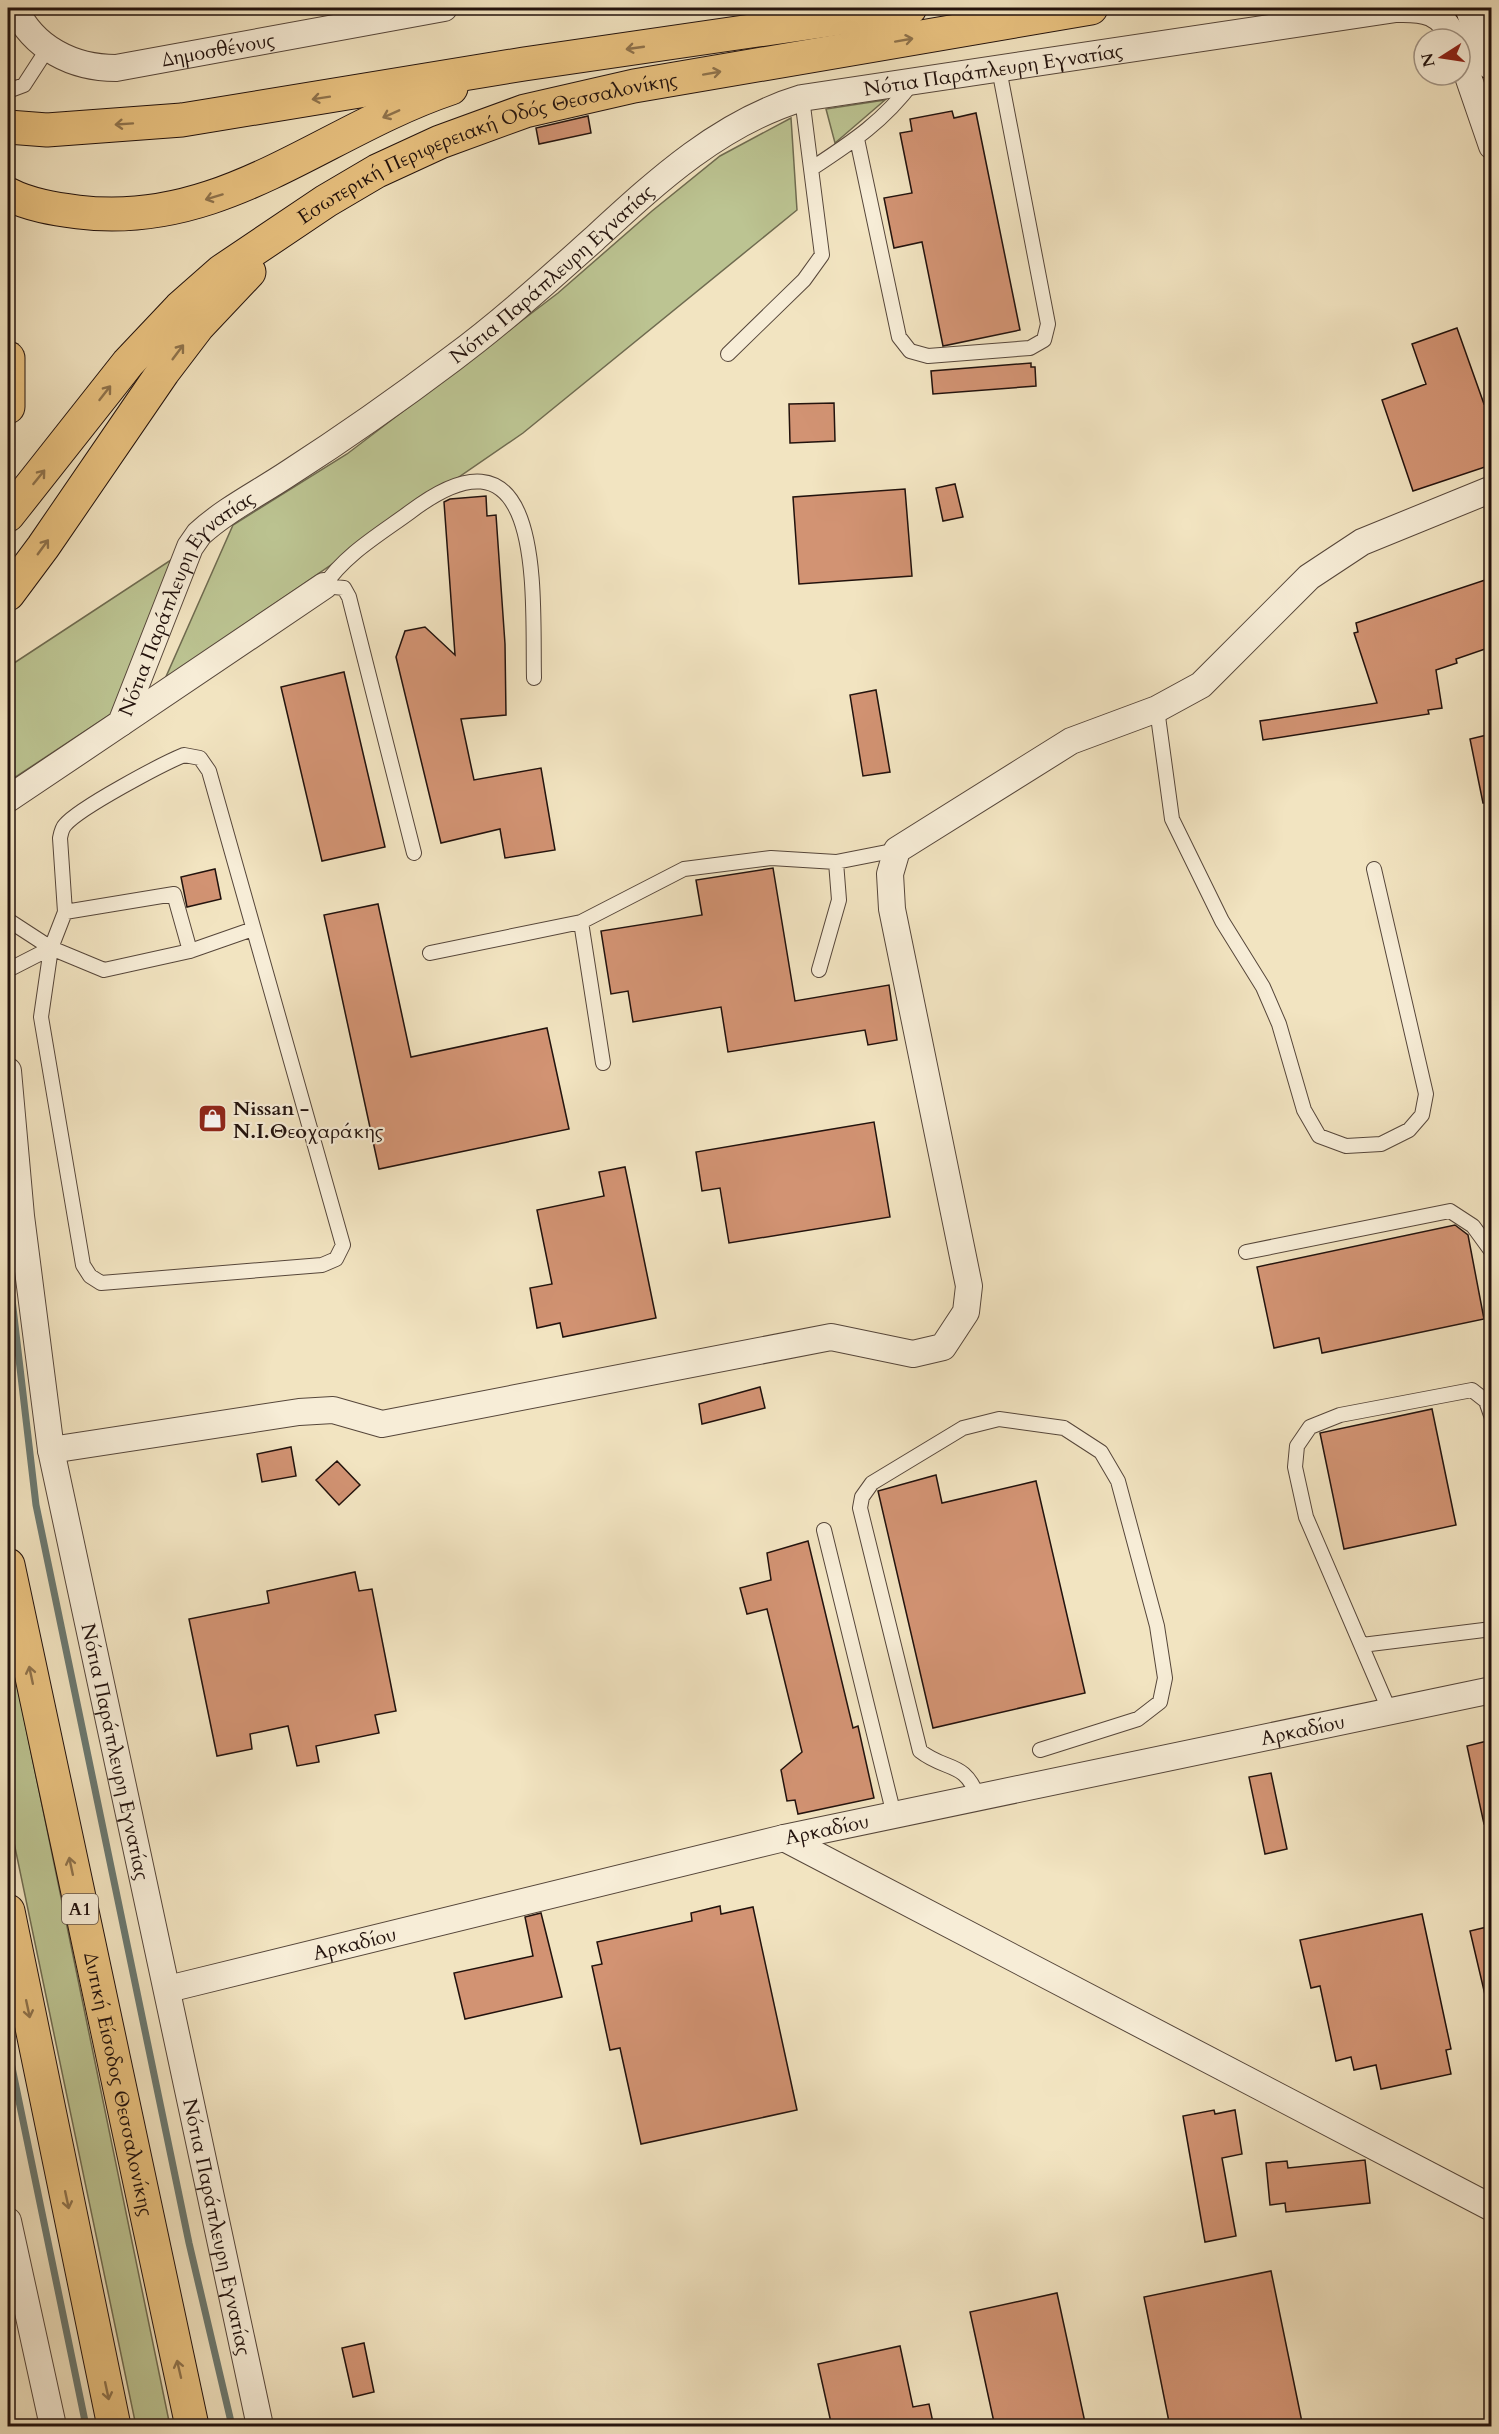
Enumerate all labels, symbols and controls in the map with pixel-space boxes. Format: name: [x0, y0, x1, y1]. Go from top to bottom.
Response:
street label: Δημοσθένους: [159, 26, 277, 73]
north arrow: [1412, 27, 1472, 87]
one-way arrow: [893, 34, 913, 45]
street label: Νότια Παράπλευρη Εγνατίας: [862, 37, 1126, 103]
one-way arrow: [625, 43, 645, 54]
text: N: [1416, 51, 1441, 69]
street label: Εσωτερική Περιφερειακή Οδός Θεσσαλονίκης: [292, 66, 680, 231]
one-way arrow: [701, 67, 721, 78]
one-way arrow: [312, 92, 331, 103]
one-way arrow: [382, 109, 400, 121]
one-way arrow: [115, 119, 135, 130]
street label: Νότια Παράπλευρη Εγνατίας: [444, 178, 660, 370]
one-way arrow: [205, 192, 224, 203]
one-way arrow: [172, 344, 185, 360]
one-way arrow: [99, 385, 112, 401]
one-way arrow: [32, 469, 45, 485]
street label: Νότια Παράπλευρη Εγνατίας: [112, 484, 260, 720]
one-way arrow: [37, 540, 49, 556]
place label: Nissan - Ν.Ι.Θεοχαράκης: [233, 1095, 384, 1145]
shop icon: Nissan - Ν.Ι.Θεοχαράκης: [196, 1103, 228, 1135]
street label: Νότια Παράπλευρη Εγνατίας: [74, 1621, 156, 1883]
one-way arrow: [25, 1666, 36, 1685]
street label: Αρκαδίου: [1258, 1708, 1347, 1752]
street label: Αρκαδίου: [782, 1808, 871, 1851]
one-way arrow: [65, 1856, 76, 1876]
road number: Α1: [62, 1894, 98, 1924]
street label: Αρκαδίου: [310, 1921, 399, 1967]
street label: Δυτική Είσοδος Θεσσαλονίκης: [77, 1950, 160, 2219]
one-way arrow: [23, 1999, 34, 2018]
street label: Νότια Παράπλευρη Εγνατίας: [176, 2096, 258, 2358]
one-way arrow: [62, 2190, 74, 2209]
one-way arrow: [173, 2360, 185, 2379]
one-way arrow: [102, 2381, 113, 2400]

